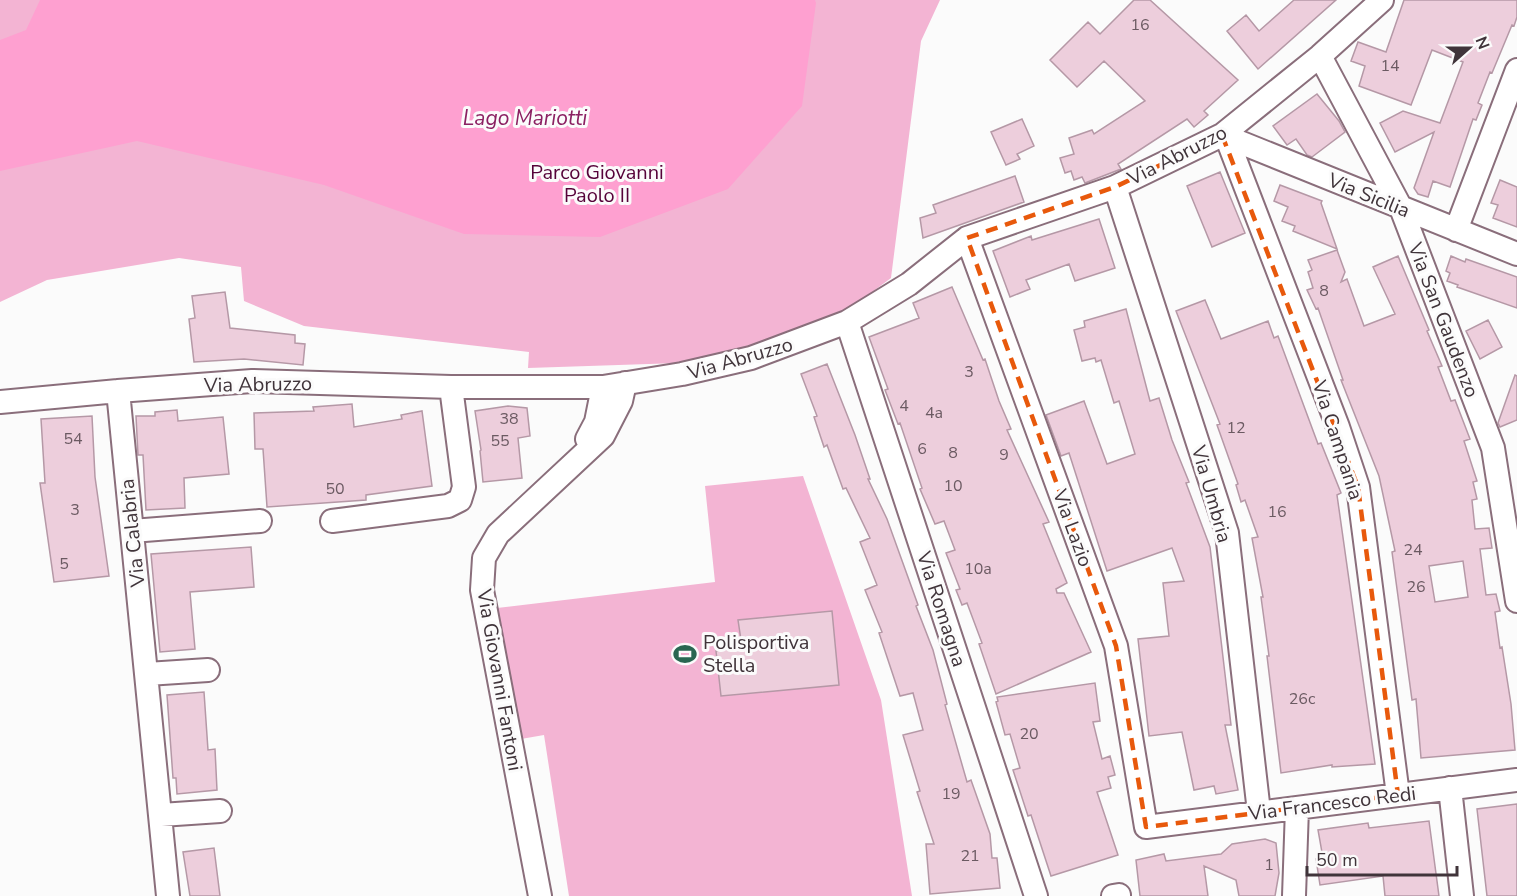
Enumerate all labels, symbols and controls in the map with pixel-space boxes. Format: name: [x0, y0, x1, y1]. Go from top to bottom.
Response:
house number: 16: [1130, 14, 1150, 36]
north arrow: [1439, 18, 1499, 78]
text: N: [1470, 33, 1494, 53]
house number: 14: [1380, 55, 1400, 77]
water label: Lago Mariotti: [463, 104, 588, 132]
street label: Via Abruzzo: [1122, 119, 1232, 192]
park label: Parco Giovanni Paolo II: [530, 159, 664, 209]
street label: Via Sicilia: [1323, 166, 1414, 224]
street label: Via San Gaudenzo: [1401, 238, 1485, 401]
house number: 8: [1319, 280, 1329, 302]
street label: Via Abruzzo: [683, 331, 796, 387]
house number: 3: [964, 361, 974, 383]
street label: Via Abruzzo: [203, 370, 312, 399]
street label: Via Campania: [1305, 376, 1370, 503]
house number: 4: [899, 395, 909, 417]
house number: 4a: [925, 402, 943, 424]
house number: 38: [499, 408, 519, 430]
house number: 12: [1226, 417, 1246, 439]
house number: 54: [63, 428, 83, 450]
house number: 55: [490, 430, 510, 452]
house number: 6: [917, 438, 927, 460]
street label: Via Umbria: [1184, 441, 1238, 546]
house number: 8: [948, 442, 958, 464]
house number: 9: [999, 444, 1009, 466]
house number: 10: [943, 475, 963, 497]
street label: Via Calabria: [113, 478, 152, 589]
house number: 50: [325, 478, 345, 500]
street label: Via Lazio: [1046, 485, 1099, 571]
house number: 3: [70, 499, 80, 521]
house number: 16: [1267, 501, 1287, 523]
house number: 24: [1403, 539, 1423, 561]
street label: Via Romagna: [910, 547, 973, 670]
house number: 5: [59, 553, 69, 575]
house number: 10a: [964, 558, 992, 580]
house number: 26: [1406, 576, 1426, 598]
street label: Via Giovanni Fantoni: [470, 586, 529, 773]
place label: Polisportiva Stella: [703, 629, 809, 679]
sports icon: Polisportiva Stella: [672, 641, 698, 667]
house number: 26c: [1289, 688, 1316, 710]
house number: 20: [1019, 723, 1039, 745]
street label: Via Francesco Redi: [1246, 780, 1417, 827]
house number: 19: [941, 783, 961, 805]
scale bar: [1307, 839, 1457, 877]
house number: 21: [960, 845, 980, 867]
text: 50 m: [1316, 848, 1358, 872]
house number: 1: [1264, 854, 1274, 876]

